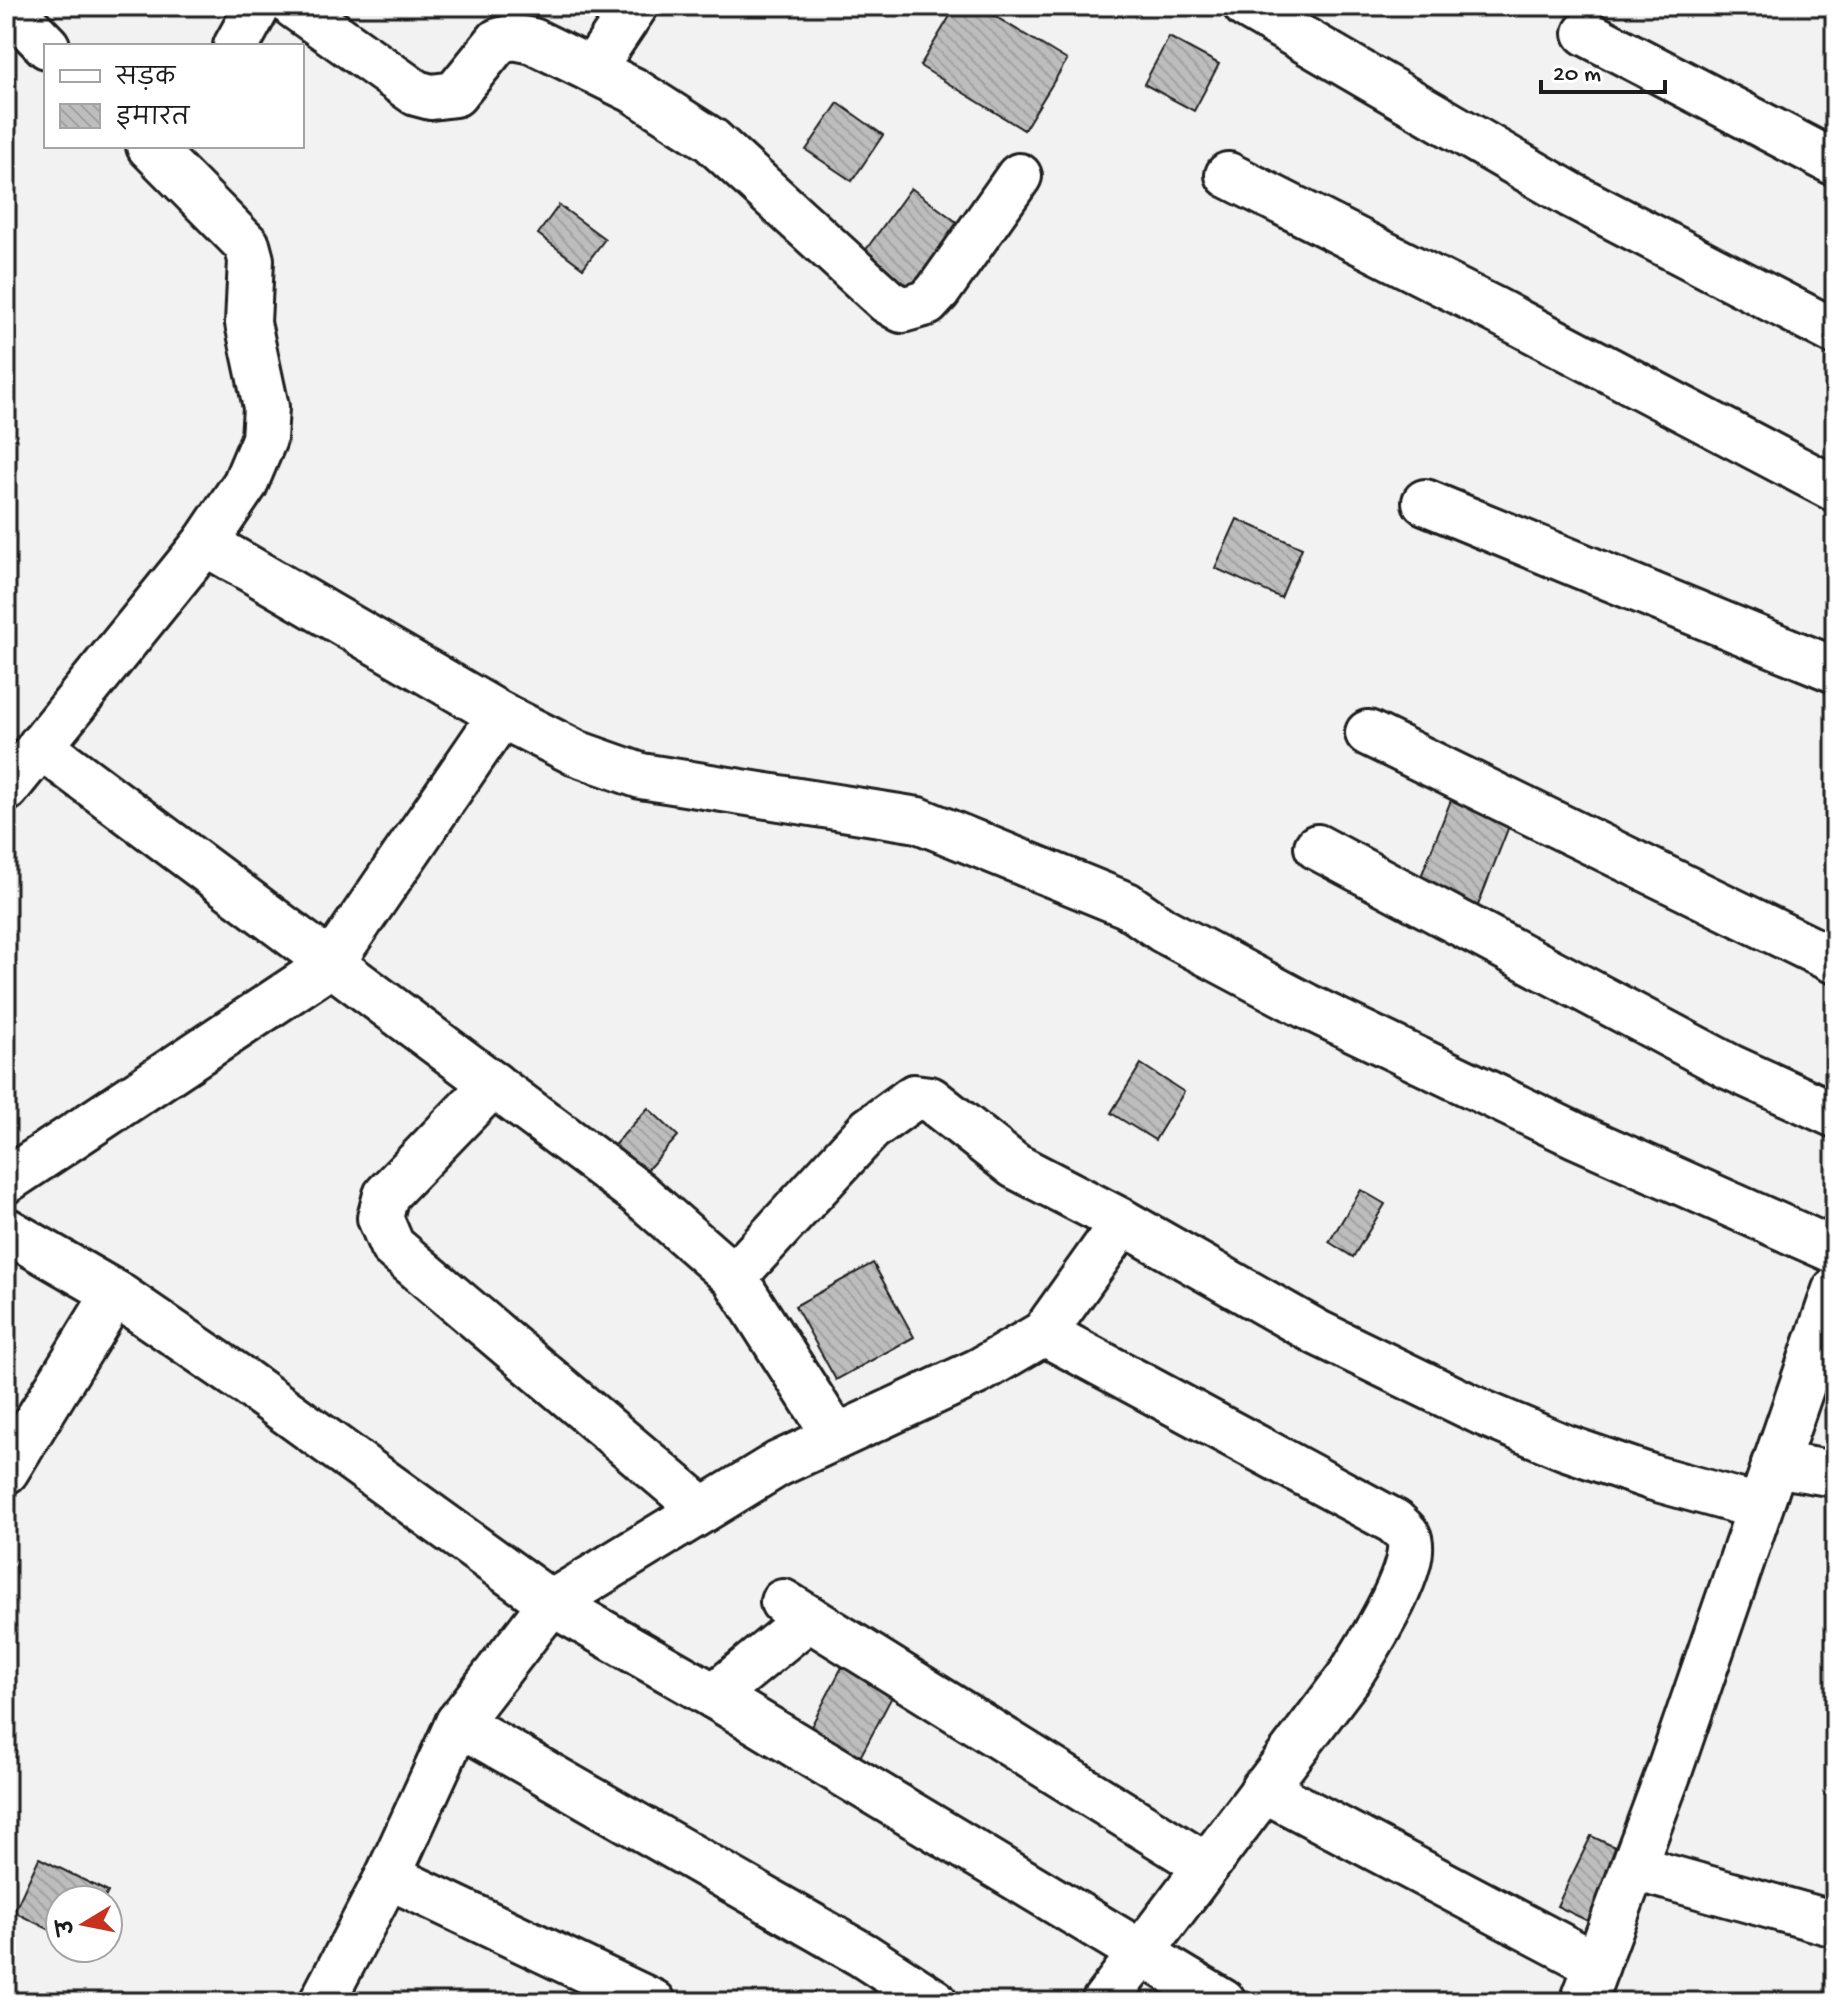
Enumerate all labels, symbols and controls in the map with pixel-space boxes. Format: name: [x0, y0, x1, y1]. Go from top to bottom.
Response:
legend: [44, 44, 304, 148]
scale bar: [1541, 44, 1665, 94]
text: 20 m: [1553, 61, 1601, 90]
text: सड़क: [114, 65, 177, 94]
text: इमारत: [116, 104, 191, 134]
north arrow: [44, 1884, 124, 1964]
text: उ: [54, 1915, 83, 1938]

